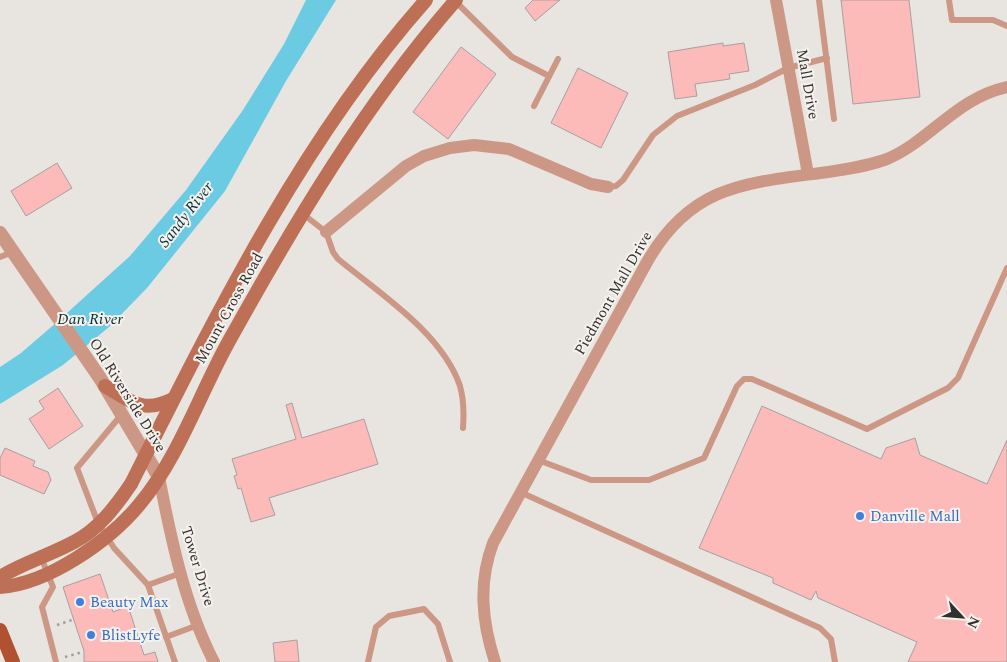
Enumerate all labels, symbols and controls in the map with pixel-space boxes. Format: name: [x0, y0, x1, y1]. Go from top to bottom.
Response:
street label: Mall Drive: [790, 47, 825, 121]
water label: Sandy River: [153, 176, 219, 252]
street label: Piedmont Mall Drive: [569, 227, 658, 359]
street label: Mount Cross Road: [189, 248, 270, 368]
water label: Dan River: [57, 307, 124, 331]
street label: Old Riverside Drive: [83, 334, 172, 457]
place label: Danville Mall: [870, 505, 960, 528]
marker: Danville Mall: [854, 510, 866, 522]
street label: Tower Drive: [174, 523, 221, 609]
place label: Beauty Max: [90, 591, 169, 614]
north arrow: [937, 592, 987, 642]
marker: Beauty Max: [74, 596, 86, 608]
text: N: [961, 613, 985, 632]
place label: BlistLyfe: [101, 624, 160, 647]
marker: BlistLyfe: [85, 629, 97, 641]

